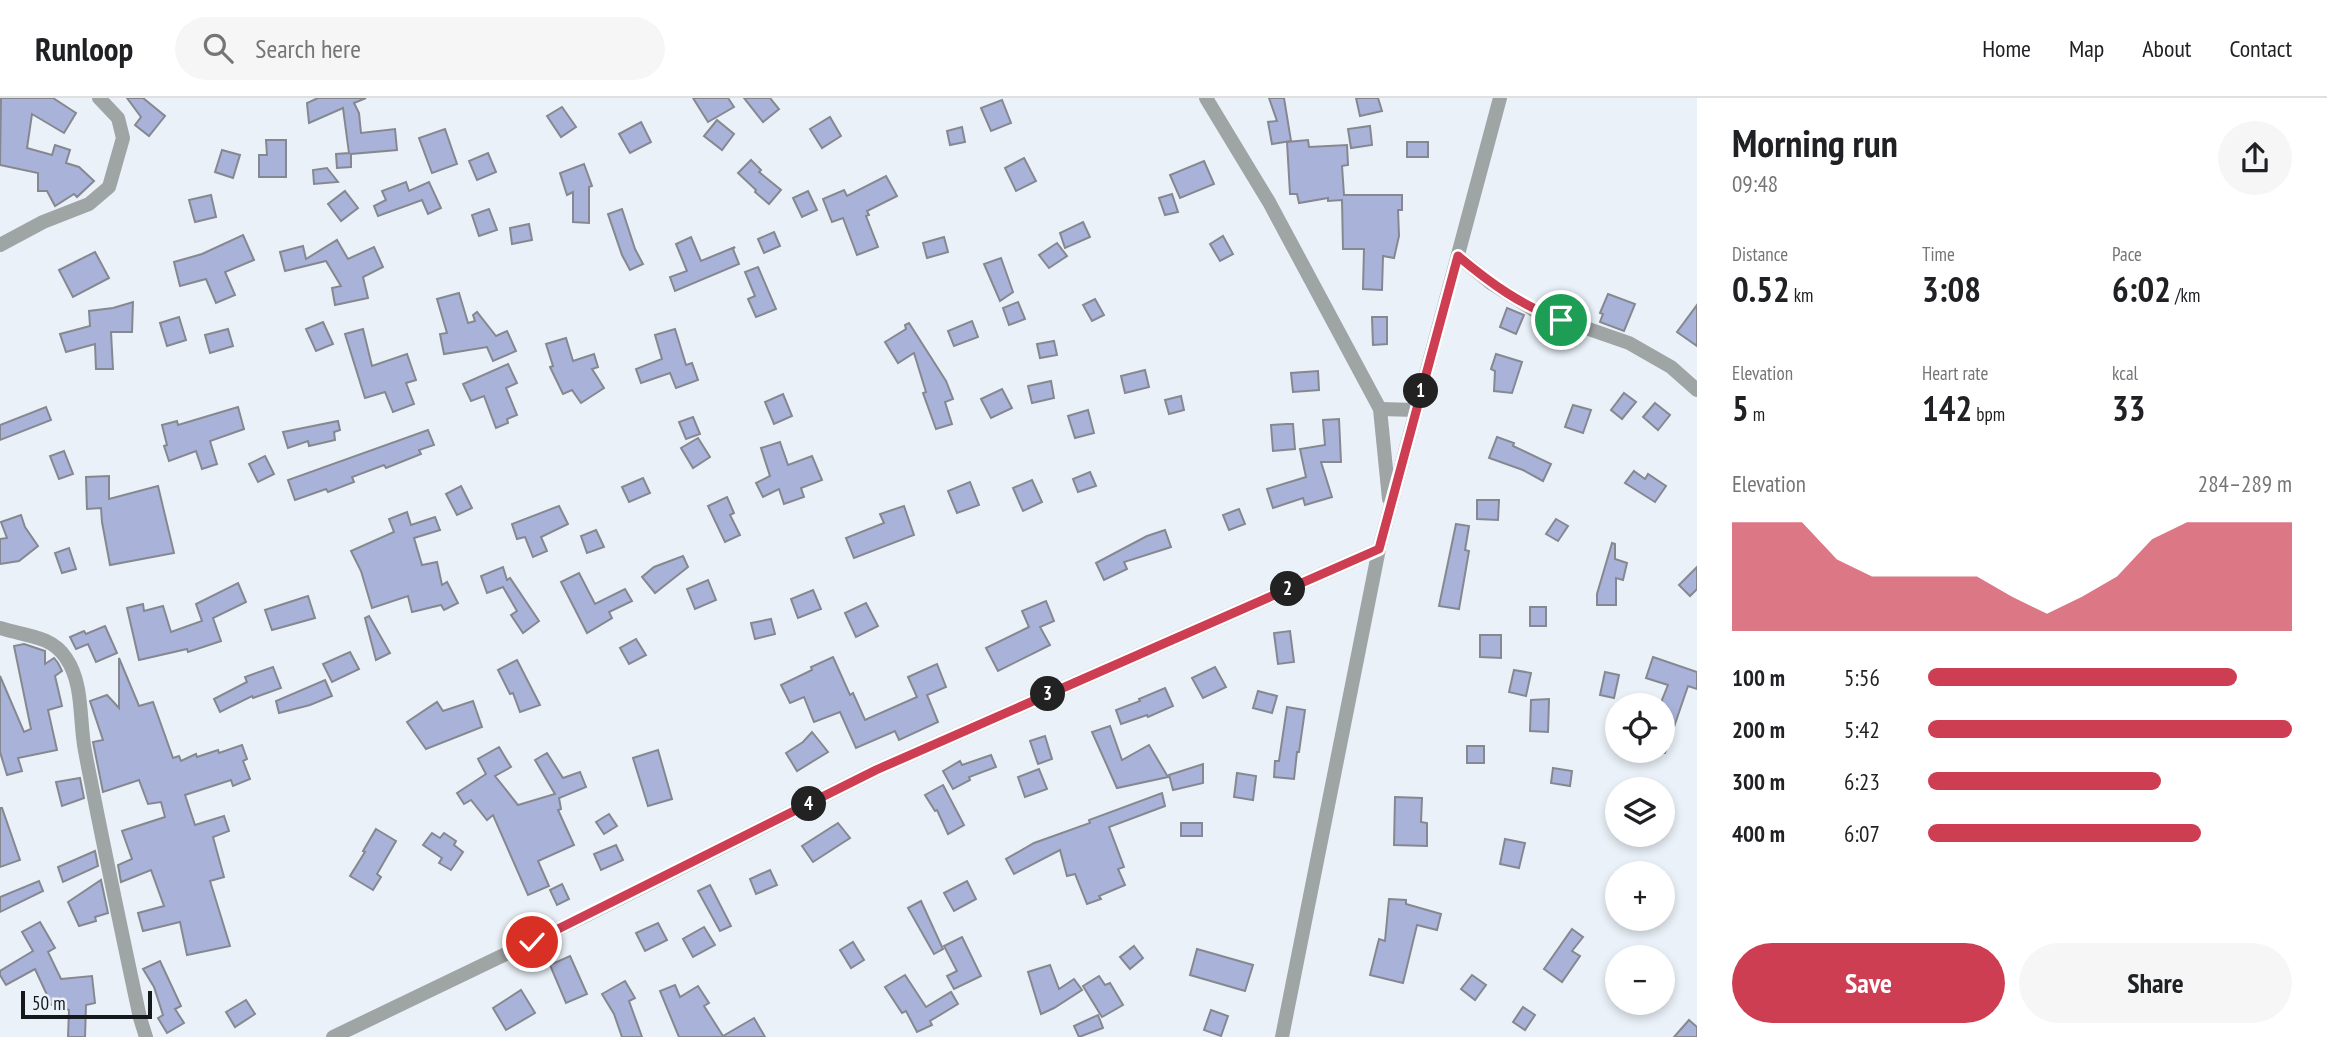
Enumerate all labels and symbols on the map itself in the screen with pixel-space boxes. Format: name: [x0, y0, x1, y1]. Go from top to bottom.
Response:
pin: [1531, 290, 1591, 350]
pin: 1: [1404, 374, 1438, 408]
pin: 2: [1270, 572, 1306, 606]
pin: 3: [1030, 676, 1066, 712]
pin: 4: [792, 786, 826, 822]
pin: [502, 912, 562, 972]
scale bar: [21, 988, 152, 1020]

